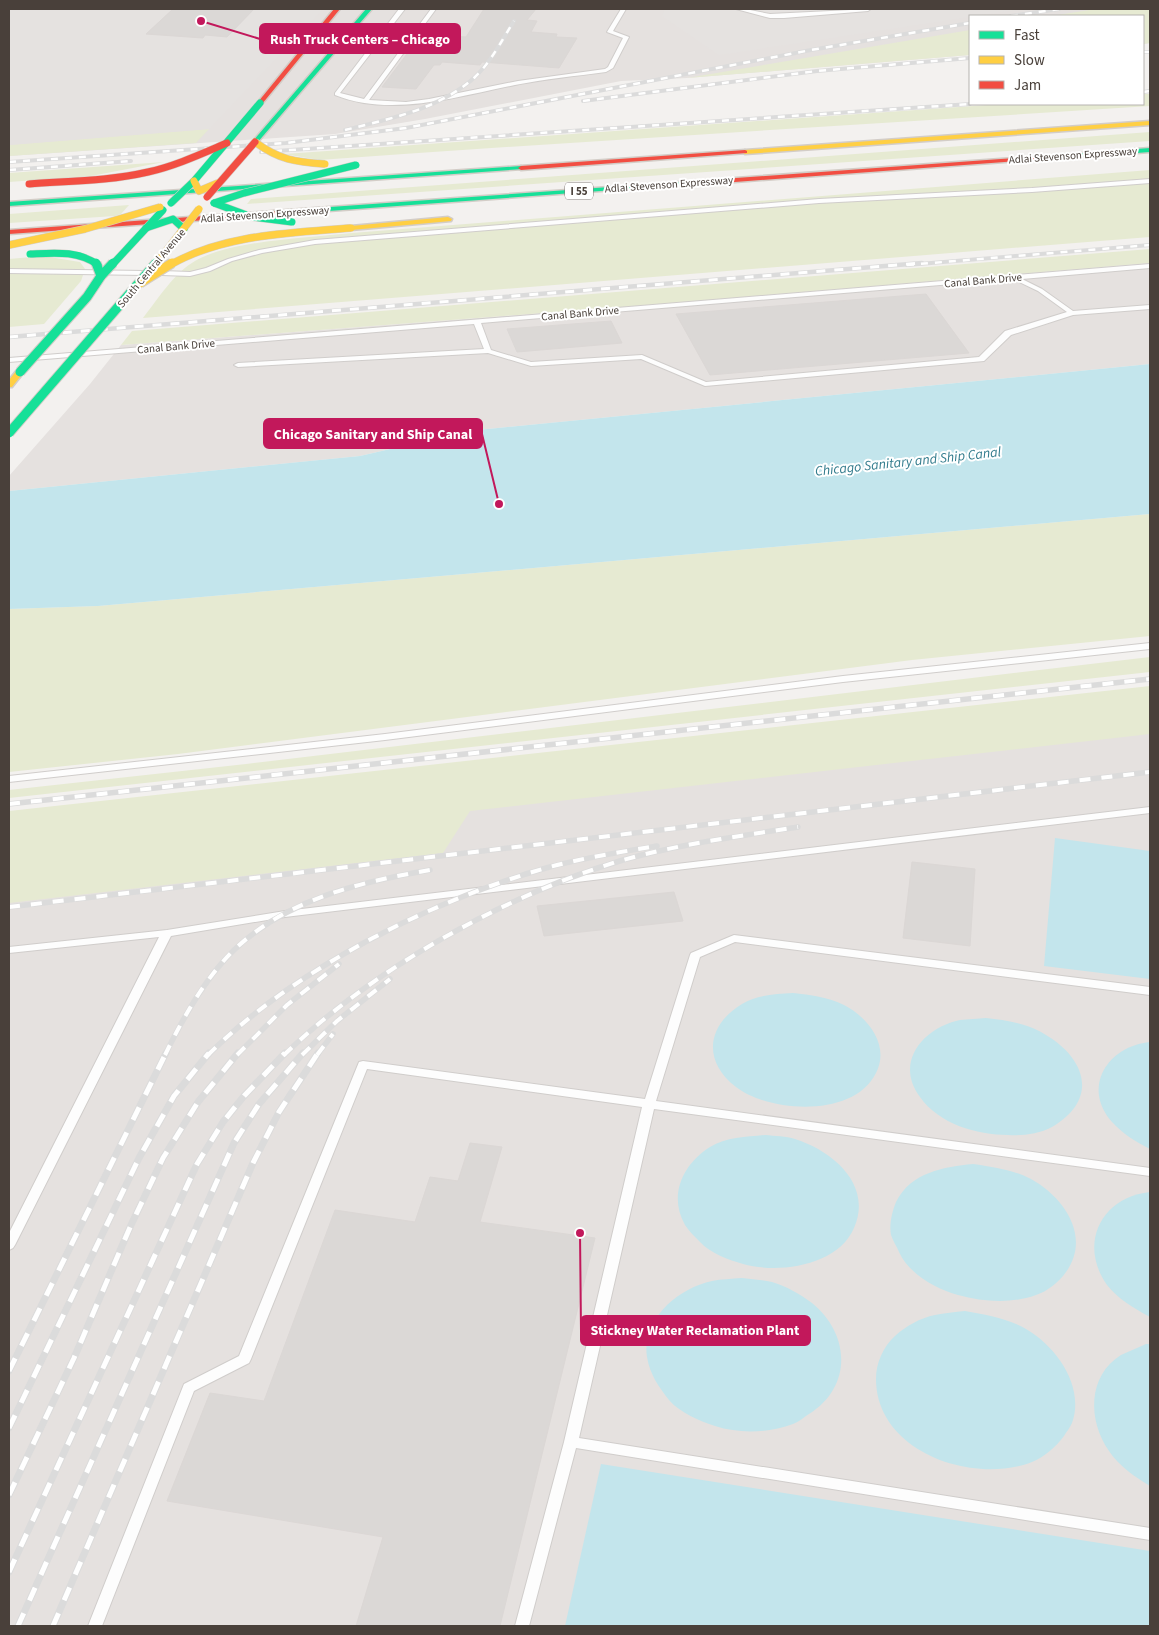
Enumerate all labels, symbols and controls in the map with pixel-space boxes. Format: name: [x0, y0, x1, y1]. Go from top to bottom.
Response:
legend: [969, 15, 1144, 105]
callout: Rush Truck Centers – Chicago: [260, 24, 460, 53]
text: Fast: [1014, 25, 1040, 46]
text: Rush Truck Centers – Chicago: [270, 30, 450, 50]
text: Slow: [1014, 50, 1045, 71]
text: Jam: [1014, 75, 1041, 96]
street label: Adlai Stevenson Expressway: [1008, 144, 1138, 167]
street label: Adlai Stevenson Expressway: [604, 173, 734, 196]
road number: I 55: [565, 182, 593, 200]
street label: Adlai Stevenson Expressway: [200, 203, 330, 226]
street label: South Central Avenue: [114, 225, 189, 311]
street label: Canal Bank Drive: [944, 270, 1023, 291]
street label: Canal Bank Drive: [541, 303, 620, 324]
street label: Canal Bank Drive: [137, 336, 216, 357]
callout: Chicago Sanitary and Ship Canal: [264, 419, 482, 448]
text: Chicago Sanitary and Ship Canal: [274, 425, 472, 445]
water label: Chicago Sanitary and Ship Canal: [814, 442, 1003, 482]
callout: Stickney Water Reclamation Plant: [581, 1316, 810, 1345]
text: Stickney Water Reclamation Plant: [591, 1321, 800, 1341]

